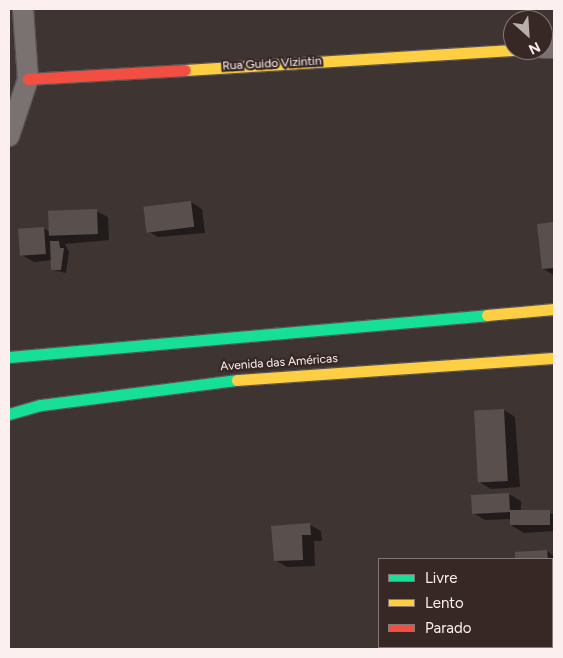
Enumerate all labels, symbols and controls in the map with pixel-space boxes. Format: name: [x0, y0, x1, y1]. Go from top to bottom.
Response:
north arrow: [503, 10, 553, 60]
text: N: [526, 38, 543, 58]
street label: Rua Guido Vizintin: [222, 54, 322, 74]
street label: Avenida das Américas: [220, 352, 338, 374]
legend: [378, 558, 553, 648]
text: Livre: [425, 569, 457, 587]
text: Lento: [425, 594, 464, 612]
text: Parado: [425, 619, 471, 637]

